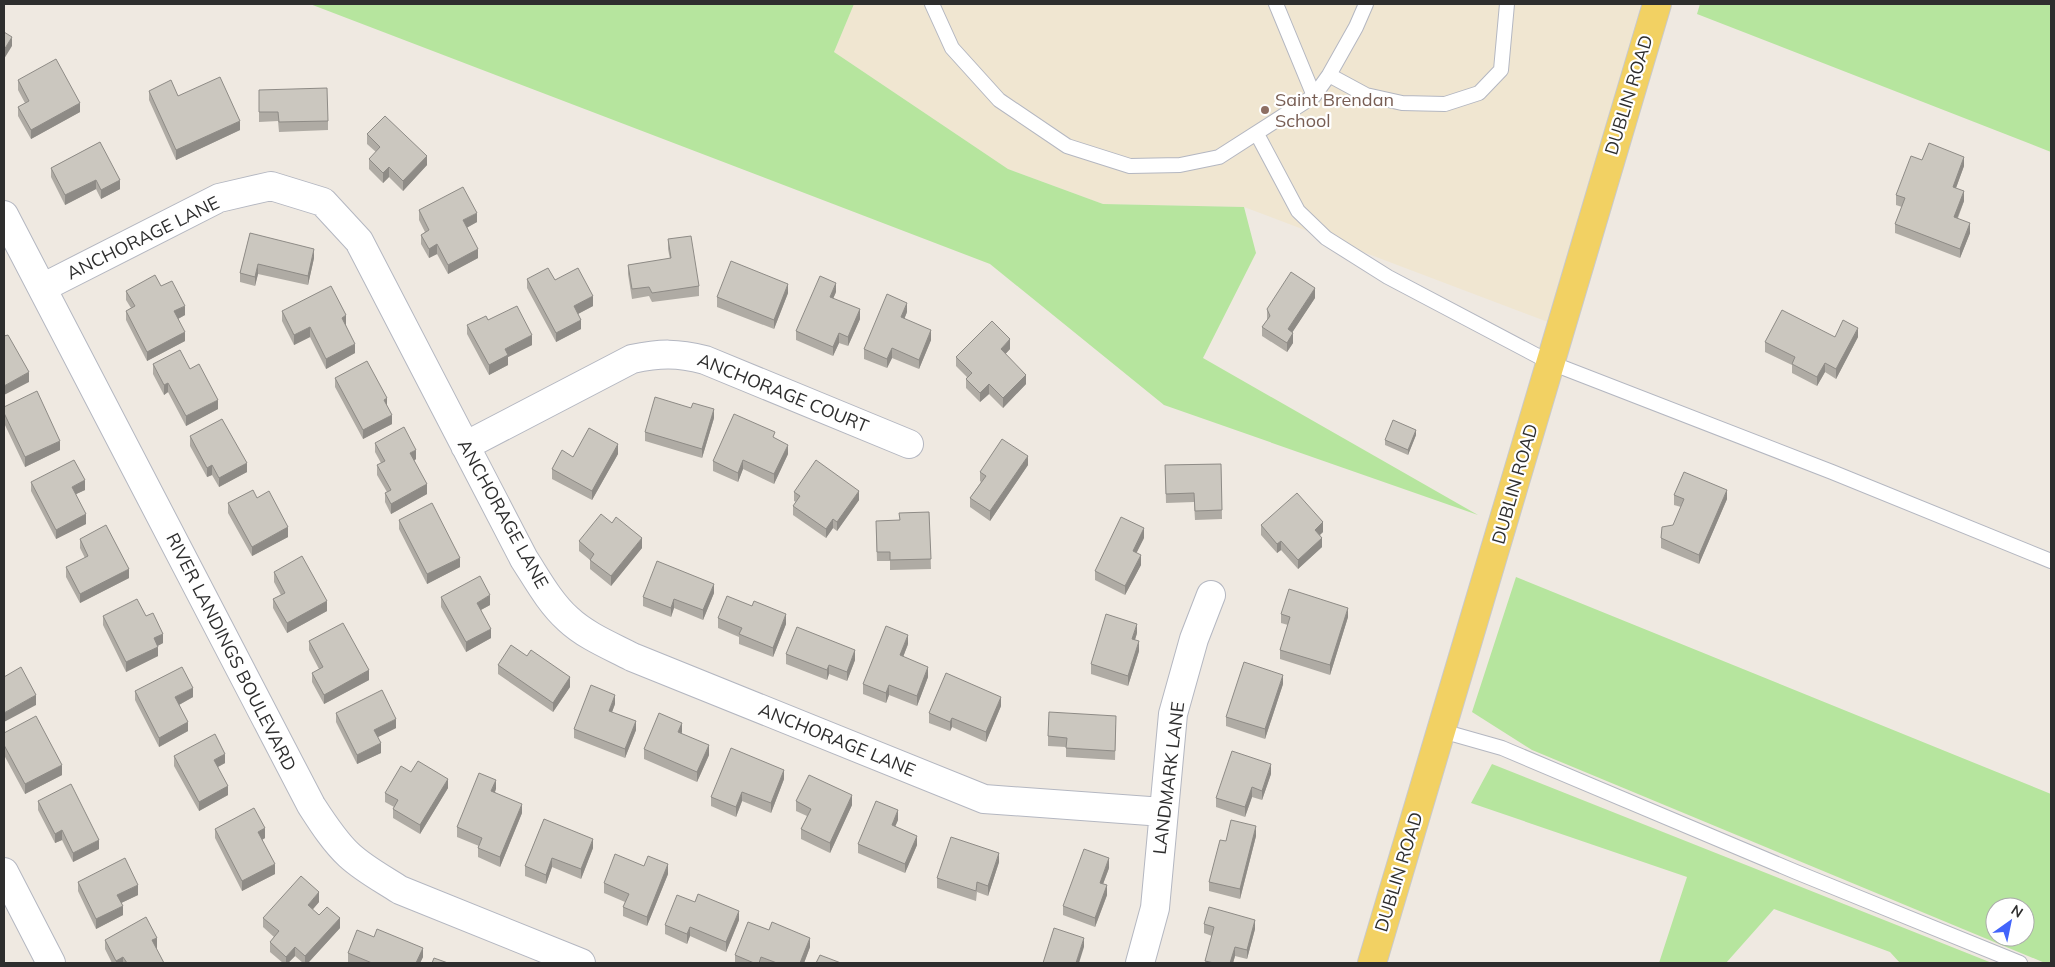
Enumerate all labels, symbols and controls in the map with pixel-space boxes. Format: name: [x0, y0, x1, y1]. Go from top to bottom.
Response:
street label: DUBLIN ROAD: [1599, 32, 1658, 158]
place label: Saint Brendan School: [1275, 88, 1394, 132]
marker: Saint Brendan School: [1259, 104, 1271, 116]
street label: ANCHORAGE LANE: [63, 191, 223, 285]
street label: ANCHORAGE COURT: [694, 348, 872, 437]
street label: DUBLIN ROAD: [1486, 421, 1543, 547]
street label: ANCHORAGE LANE: [453, 435, 554, 592]
street label: RIVER LANDINGS BOULEVARD: [161, 529, 302, 775]
street label: ANCHORAGE LANE: [755, 698, 919, 781]
street label: LANDMARK LANE: [1148, 700, 1189, 856]
street label: DUBLIN ROAD: [1369, 809, 1428, 935]
north arrow: [1985, 897, 2035, 947]
text: N: [2008, 901, 2026, 922]

